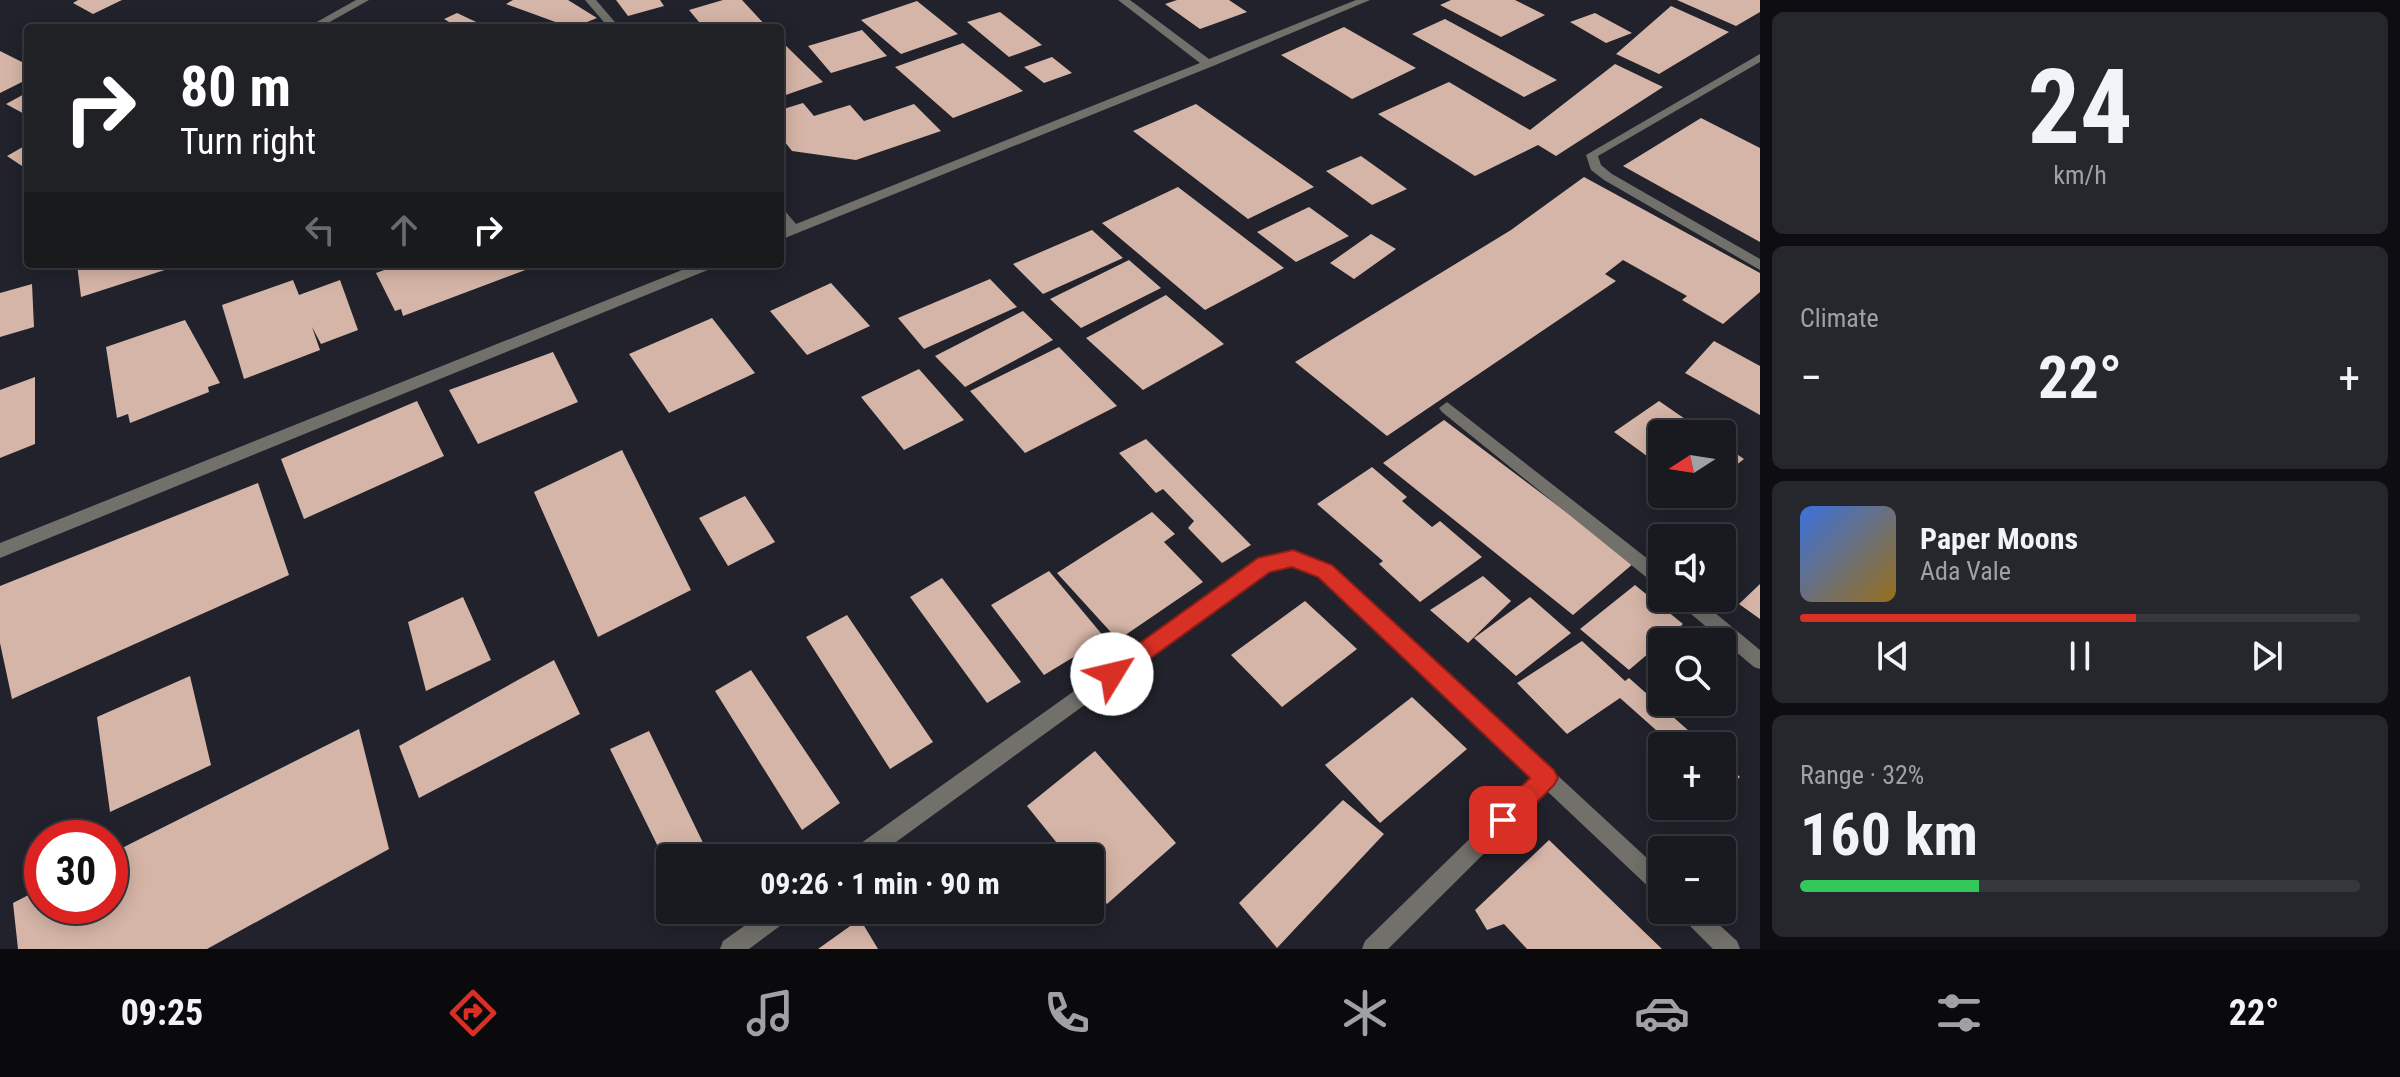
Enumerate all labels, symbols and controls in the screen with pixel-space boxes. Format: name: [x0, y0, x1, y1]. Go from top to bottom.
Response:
text: 24: [2027, 47, 2133, 168]
text: 80 m: [180, 54, 291, 120]
icon: right: [48, 56, 152, 160]
text: Turn right: [180, 121, 316, 163]
text: km/h: [2053, 160, 2107, 190]
icon: left: [298, 208, 342, 252]
icon: ahead: [382, 208, 426, 252]
icon: right: [466, 208, 510, 252]
text: Climate: [1800, 303, 1879, 333]
text: 22°: [2038, 342, 2122, 413]
text: −: [1800, 352, 1822, 404]
text: +: [2338, 352, 2360, 404]
north arrow: [1648, 420, 1736, 508]
map controls: [1648, 420, 1736, 924]
text: Paper Moons: [1920, 521, 2078, 556]
button: sound: [1648, 524, 1736, 612]
text: Ada Vale: [1920, 556, 2011, 586]
button: search: [1648, 628, 1736, 716]
position arrow: [1070, 632, 1154, 716]
icon: previous: [1871, 634, 1915, 678]
icon: pause: [2058, 634, 2102, 678]
icon: next: [2245, 634, 2289, 678]
button: +: [1648, 732, 1736, 820]
text: Range · 32%: [1800, 760, 1924, 790]
pin: [1469, 786, 1537, 854]
icon: arrive: [1481, 798, 1525, 842]
text: 160 km: [1800, 799, 1978, 870]
speed limit sign: 30: [24, 820, 128, 924]
button: −: [1648, 836, 1736, 924]
text: 09:26 · 1 min · 90 m: [760, 866, 1000, 901]
icon: directions: [445, 985, 501, 1041]
icon: music: [742, 985, 798, 1041]
icon: phone: [1039, 985, 1095, 1041]
icon: climate: [1337, 985, 1393, 1041]
icon: car: [1634, 985, 1690, 1041]
icon: filters: [1931, 985, 1987, 1041]
text: 09:25: [121, 992, 203, 1034]
text: 22°: [2229, 992, 2279, 1034]

